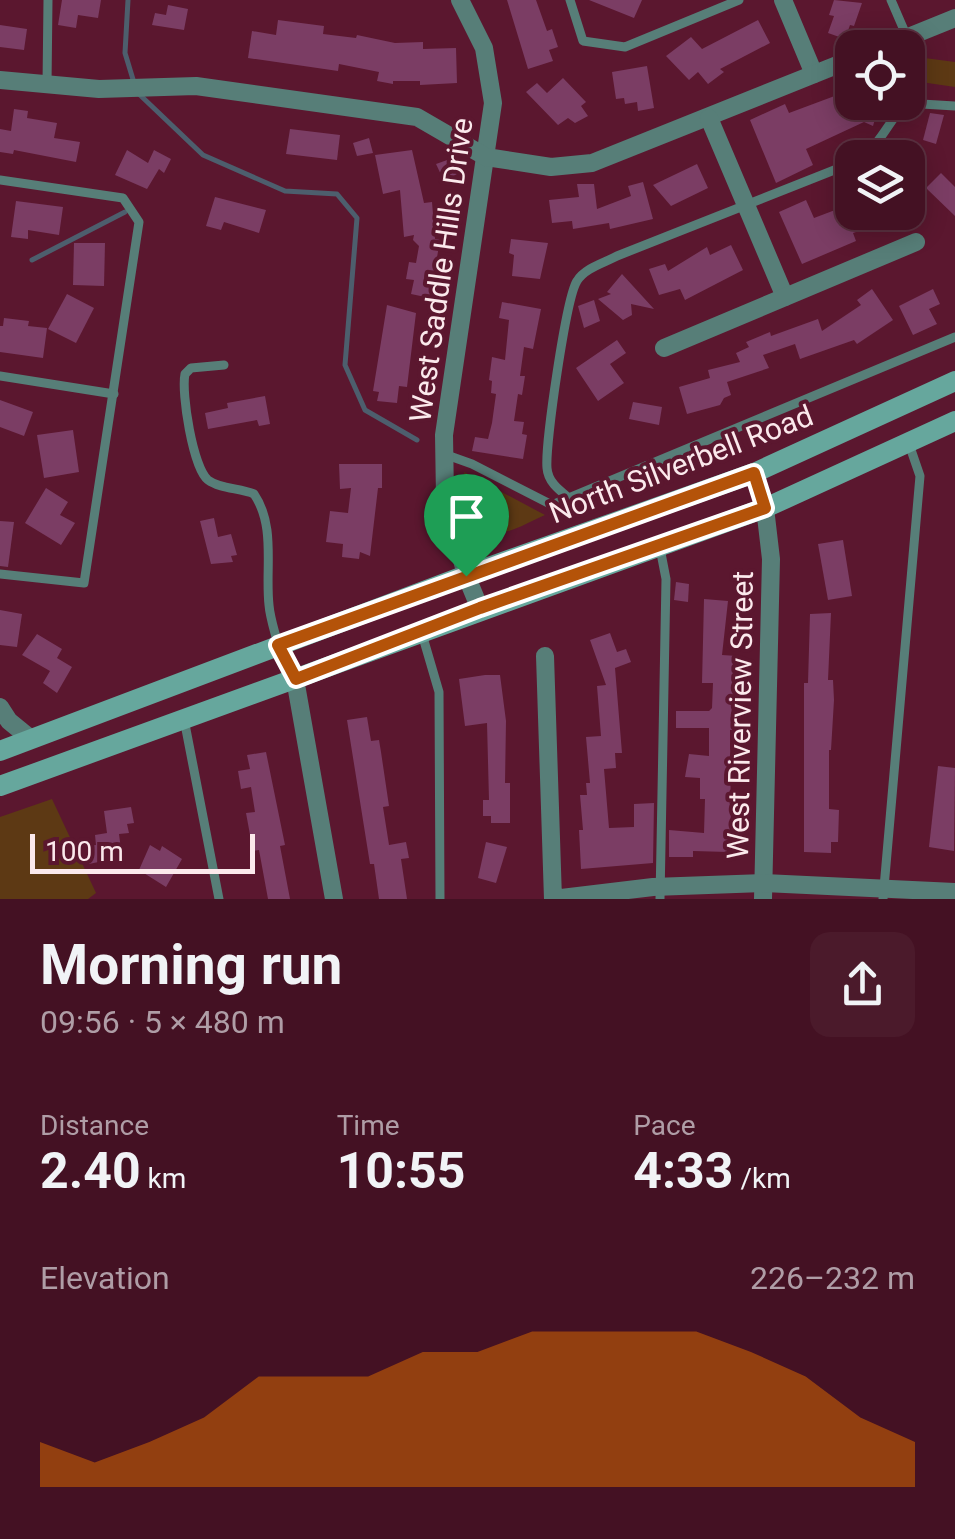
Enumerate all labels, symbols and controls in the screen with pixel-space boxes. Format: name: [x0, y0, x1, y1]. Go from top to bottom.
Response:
map controls: [835, 30, 925, 230]
button: locate: [835, 30, 925, 120]
street label: West Saddle Hills Drive: [402, 116, 480, 424]
button: layers: [835, 140, 925, 230]
street label: North Silverbell Road: [544, 398, 818, 530]
pin: [424, 474, 509, 577]
icon: arrive: [439, 489, 494, 544]
street label: West Riverview Street: [720, 571, 760, 859]
scale bar: [30, 829, 255, 874]
text: 100 m: [45, 835, 124, 868]
button: share: [810, 932, 915, 1037]
text: Morning run: [40, 933, 342, 997]
text: 09:56 · 5 × 480 m: [40, 1003, 285, 1041]
text: Distance: [40, 1109, 149, 1142]
text: Time: [337, 1109, 400, 1142]
text: Pace: [633, 1109, 696, 1142]
text: 2.40: [40, 1142, 141, 1200]
text: 10:55: [337, 1142, 466, 1200]
text: 4:33: [633, 1142, 733, 1200]
text: km: [141, 1162, 186, 1195]
text: /km: [733, 1162, 791, 1195]
text: Elevation: [40, 1259, 170, 1297]
text: 226–232 m: [750, 1259, 915, 1297]

